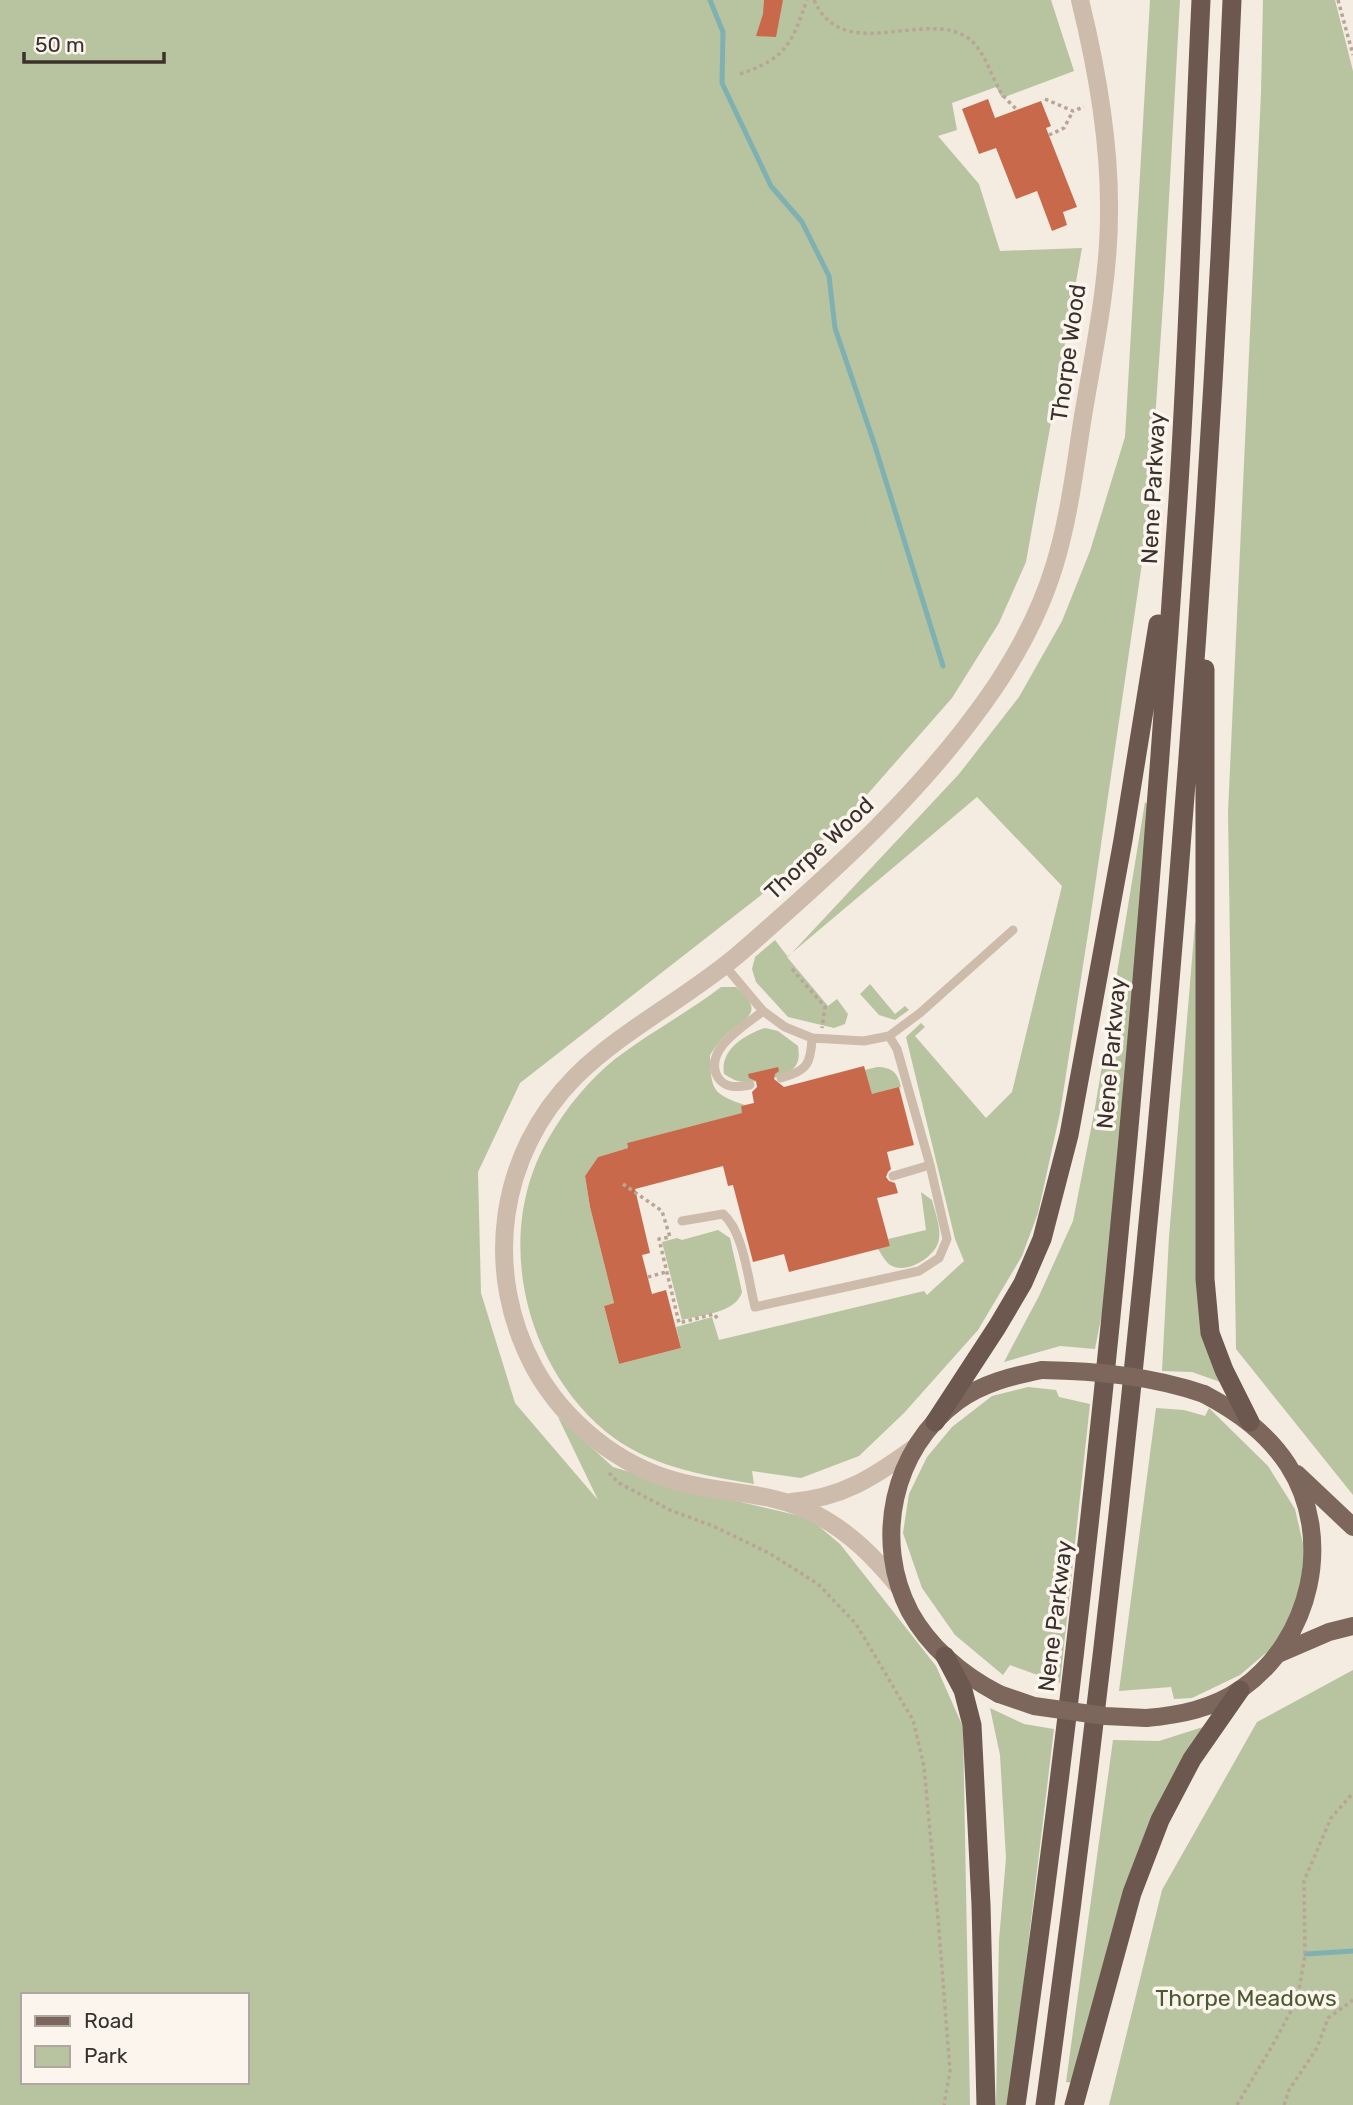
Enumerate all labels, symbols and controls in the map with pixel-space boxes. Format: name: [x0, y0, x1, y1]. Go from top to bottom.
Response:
scale bar: [24, 21, 164, 65]
text: 50 m: [35, 32, 85, 57]
street label: Thorpe Wood: [1044, 282, 1092, 424]
street label: Nene Parkway: [1135, 411, 1171, 565]
street label: Thorpe Wood: [759, 790, 879, 906]
street label: Nene Parkway: [1090, 976, 1132, 1130]
street label: Nene Parkway: [1032, 1538, 1078, 1693]
park label: Thorpe Meadows: [1155, 1984, 1337, 2012]
legend: [21, 1993, 248, 2084]
text: Road: [84, 2008, 134, 2033]
text: Park: [84, 2043, 128, 2068]

